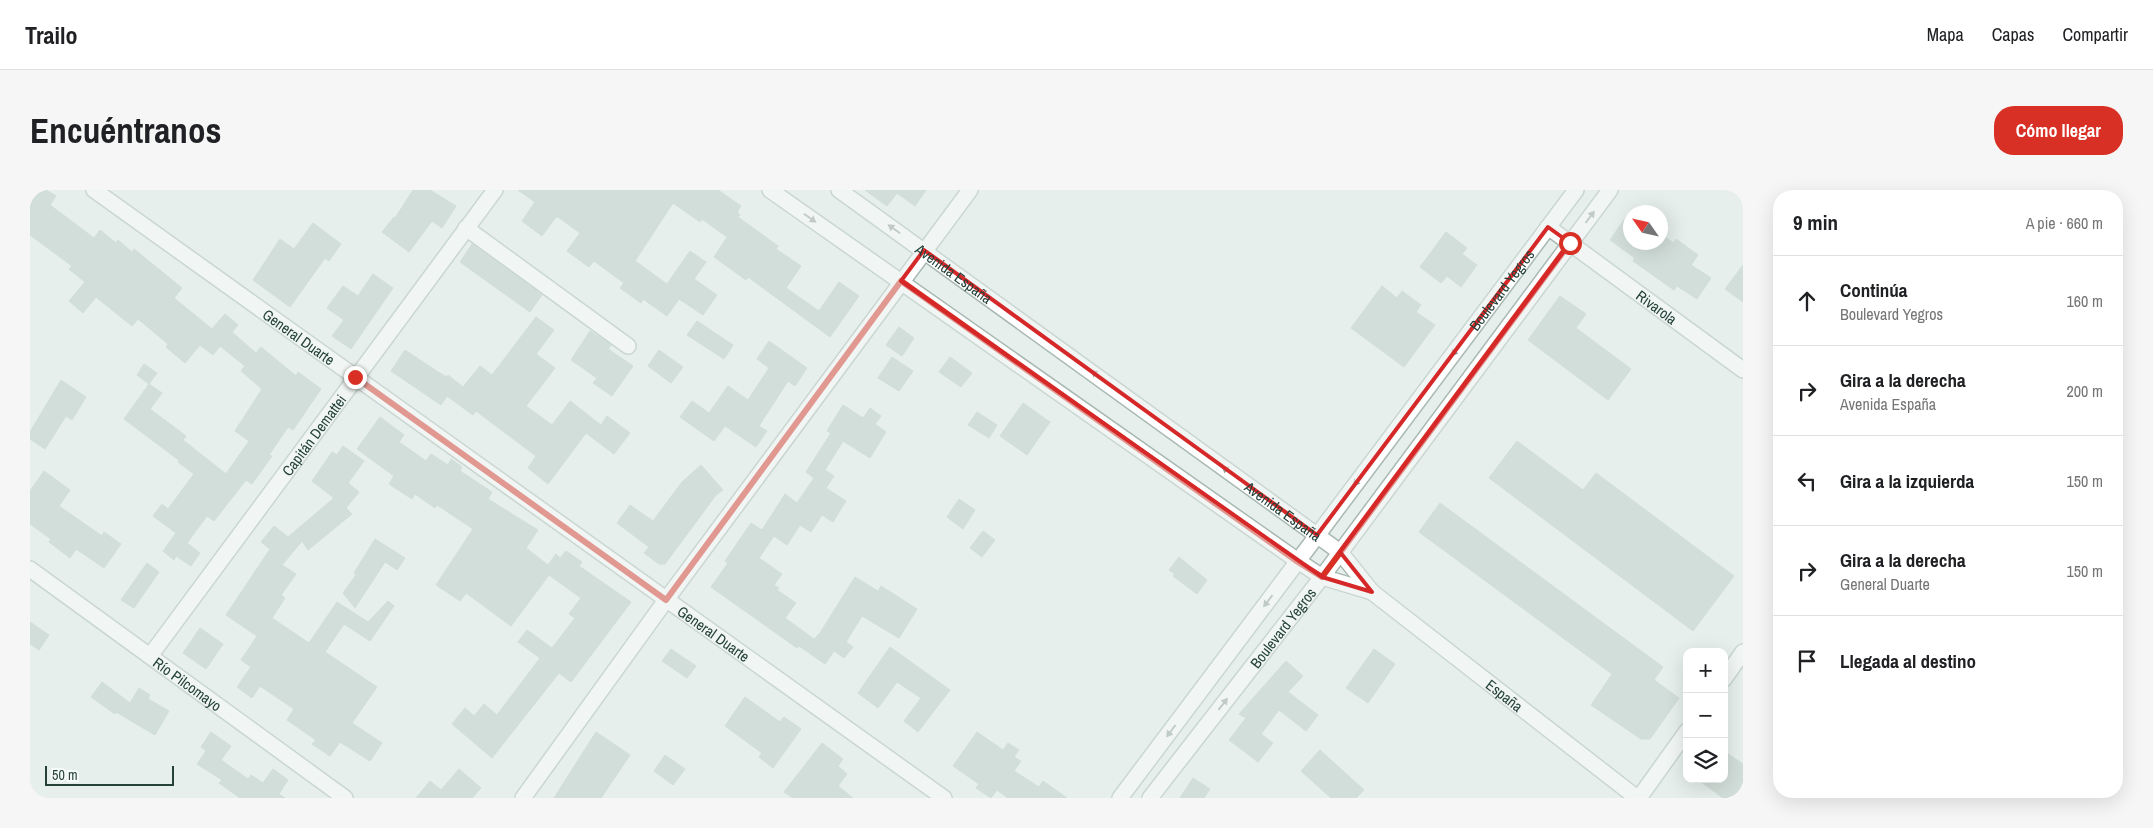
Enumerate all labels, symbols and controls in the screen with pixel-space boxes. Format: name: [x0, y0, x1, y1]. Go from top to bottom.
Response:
text: Trailo: [25, 19, 78, 51]
text: Mapa: [1927, 22, 1964, 47]
text: Capas: [1992, 22, 2034, 47]
text: Compartir: [2062, 22, 2128, 47]
button: Cómo llegar: [1994, 106, 2123, 155]
text: Encuéntranos: [30, 107, 221, 154]
north arrow: [1623, 205, 1668, 250]
text: 9 min: [1793, 208, 1838, 237]
one-way arrow: [1585, 210, 1595, 224]
text: A pie · 660 m: [2026, 212, 2103, 234]
one-way arrow: [803, 213, 817, 223]
one-way arrow: [888, 224, 901, 234]
route start: [1559, 232, 1582, 255]
street label: Avenida España: [911, 238, 997, 308]
street label: Boulevard Yegros: [1464, 245, 1539, 335]
text: Continúa: [1840, 277, 1908, 303]
street label: Rivarola: [1632, 285, 1682, 329]
icon: ahead: [1793, 287, 1821, 315]
text: 160 m: [2067, 290, 2103, 312]
text: Boulevard Yegros: [1840, 303, 1943, 325]
street label: General Duarte: [259, 304, 339, 370]
one-way arrow: [1451, 343, 1461, 357]
route end: [344, 366, 367, 389]
text: Gira a la derecha: [1840, 367, 1966, 393]
one-way arrow: [1091, 370, 1104, 381]
icon: right: [1793, 377, 1821, 405]
text: 200 m: [2067, 380, 2103, 402]
street label: Capitán Demattei: [276, 390, 351, 480]
text: Avenida España: [1840, 393, 1936, 415]
one-way arrow: [1222, 466, 1235, 476]
icon: left: [1793, 467, 1821, 495]
text: Gira a la izquierda: [1840, 468, 1974, 494]
text: 150 m: [2067, 470, 2103, 492]
one-way arrow: [1353, 473, 1364, 486]
street label: Avenida España: [1240, 475, 1326, 546]
text: Gira a la derecha: [1840, 547, 1966, 573]
icon: right: [1793, 557, 1821, 585]
text: 150 m: [2067, 560, 2103, 582]
text: General Duarte: [1840, 573, 1930, 595]
street label: Boulevard Yegros: [1245, 583, 1321, 672]
one-way arrow: [1263, 594, 1274, 607]
street label: General Duarte: [673, 600, 754, 666]
icon: arrive: [1793, 647, 1821, 675]
map controls: [1683, 648, 1728, 783]
button: +: [1683, 648, 1728, 693]
text: Llegada al destino: [1840, 648, 1976, 674]
street label: Río Pilcomayo: [149, 652, 226, 716]
street label: España: [1482, 674, 1528, 716]
button: −: [1683, 693, 1728, 738]
one-way arrow: [1218, 698, 1229, 711]
one-way arrow: [1166, 724, 1176, 738]
button: layers: [1683, 738, 1728, 783]
scale bar: [45, 763, 174, 786]
text: 50 m: [52, 766, 78, 784]

